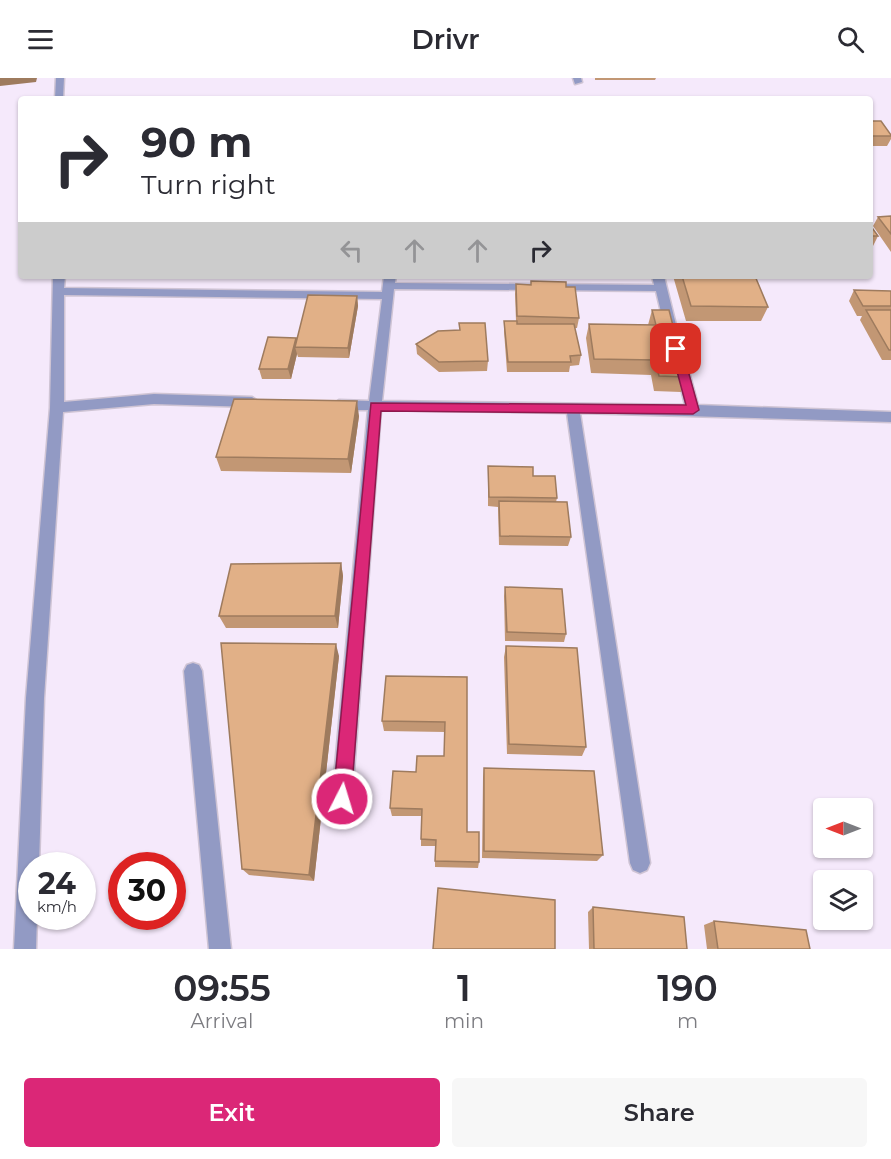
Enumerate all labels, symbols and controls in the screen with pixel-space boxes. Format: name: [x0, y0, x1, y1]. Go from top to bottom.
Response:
icon: menu: [24, 23, 57, 56]
text: Drivr: [411, 23, 480, 56]
icon: search: [834, 23, 867, 56]
text: 90 m: [141, 116, 252, 168]
icon: right: [42, 120, 120, 198]
text: Turn right: [141, 168, 276, 201]
icon: left: [335, 234, 368, 267]
icon: ahead: [398, 234, 431, 267]
icon: ahead: [461, 234, 494, 267]
icon: right: [524, 234, 557, 267]
pin: [650, 323, 701, 374]
icon: arrive: [659, 332, 692, 365]
position arrow: [310, 767, 374, 831]
north arrow: [813, 798, 873, 858]
map controls: [813, 798, 873, 930]
speed limit sign: 30: [108, 852, 186, 930]
text: 24: [38, 865, 76, 902]
button: layers: [813, 870, 873, 930]
text: km/h: [37, 897, 77, 916]
text: 09:55: [173, 966, 271, 1010]
text: 1: [457, 966, 471, 1010]
text: 190: [657, 966, 718, 1010]
text: Arrival: [190, 1009, 253, 1033]
text: min: [444, 1009, 484, 1033]
text: m: [677, 1009, 698, 1033]
button: Exit: [24, 1078, 440, 1147]
button: Share: [452, 1078, 867, 1147]

